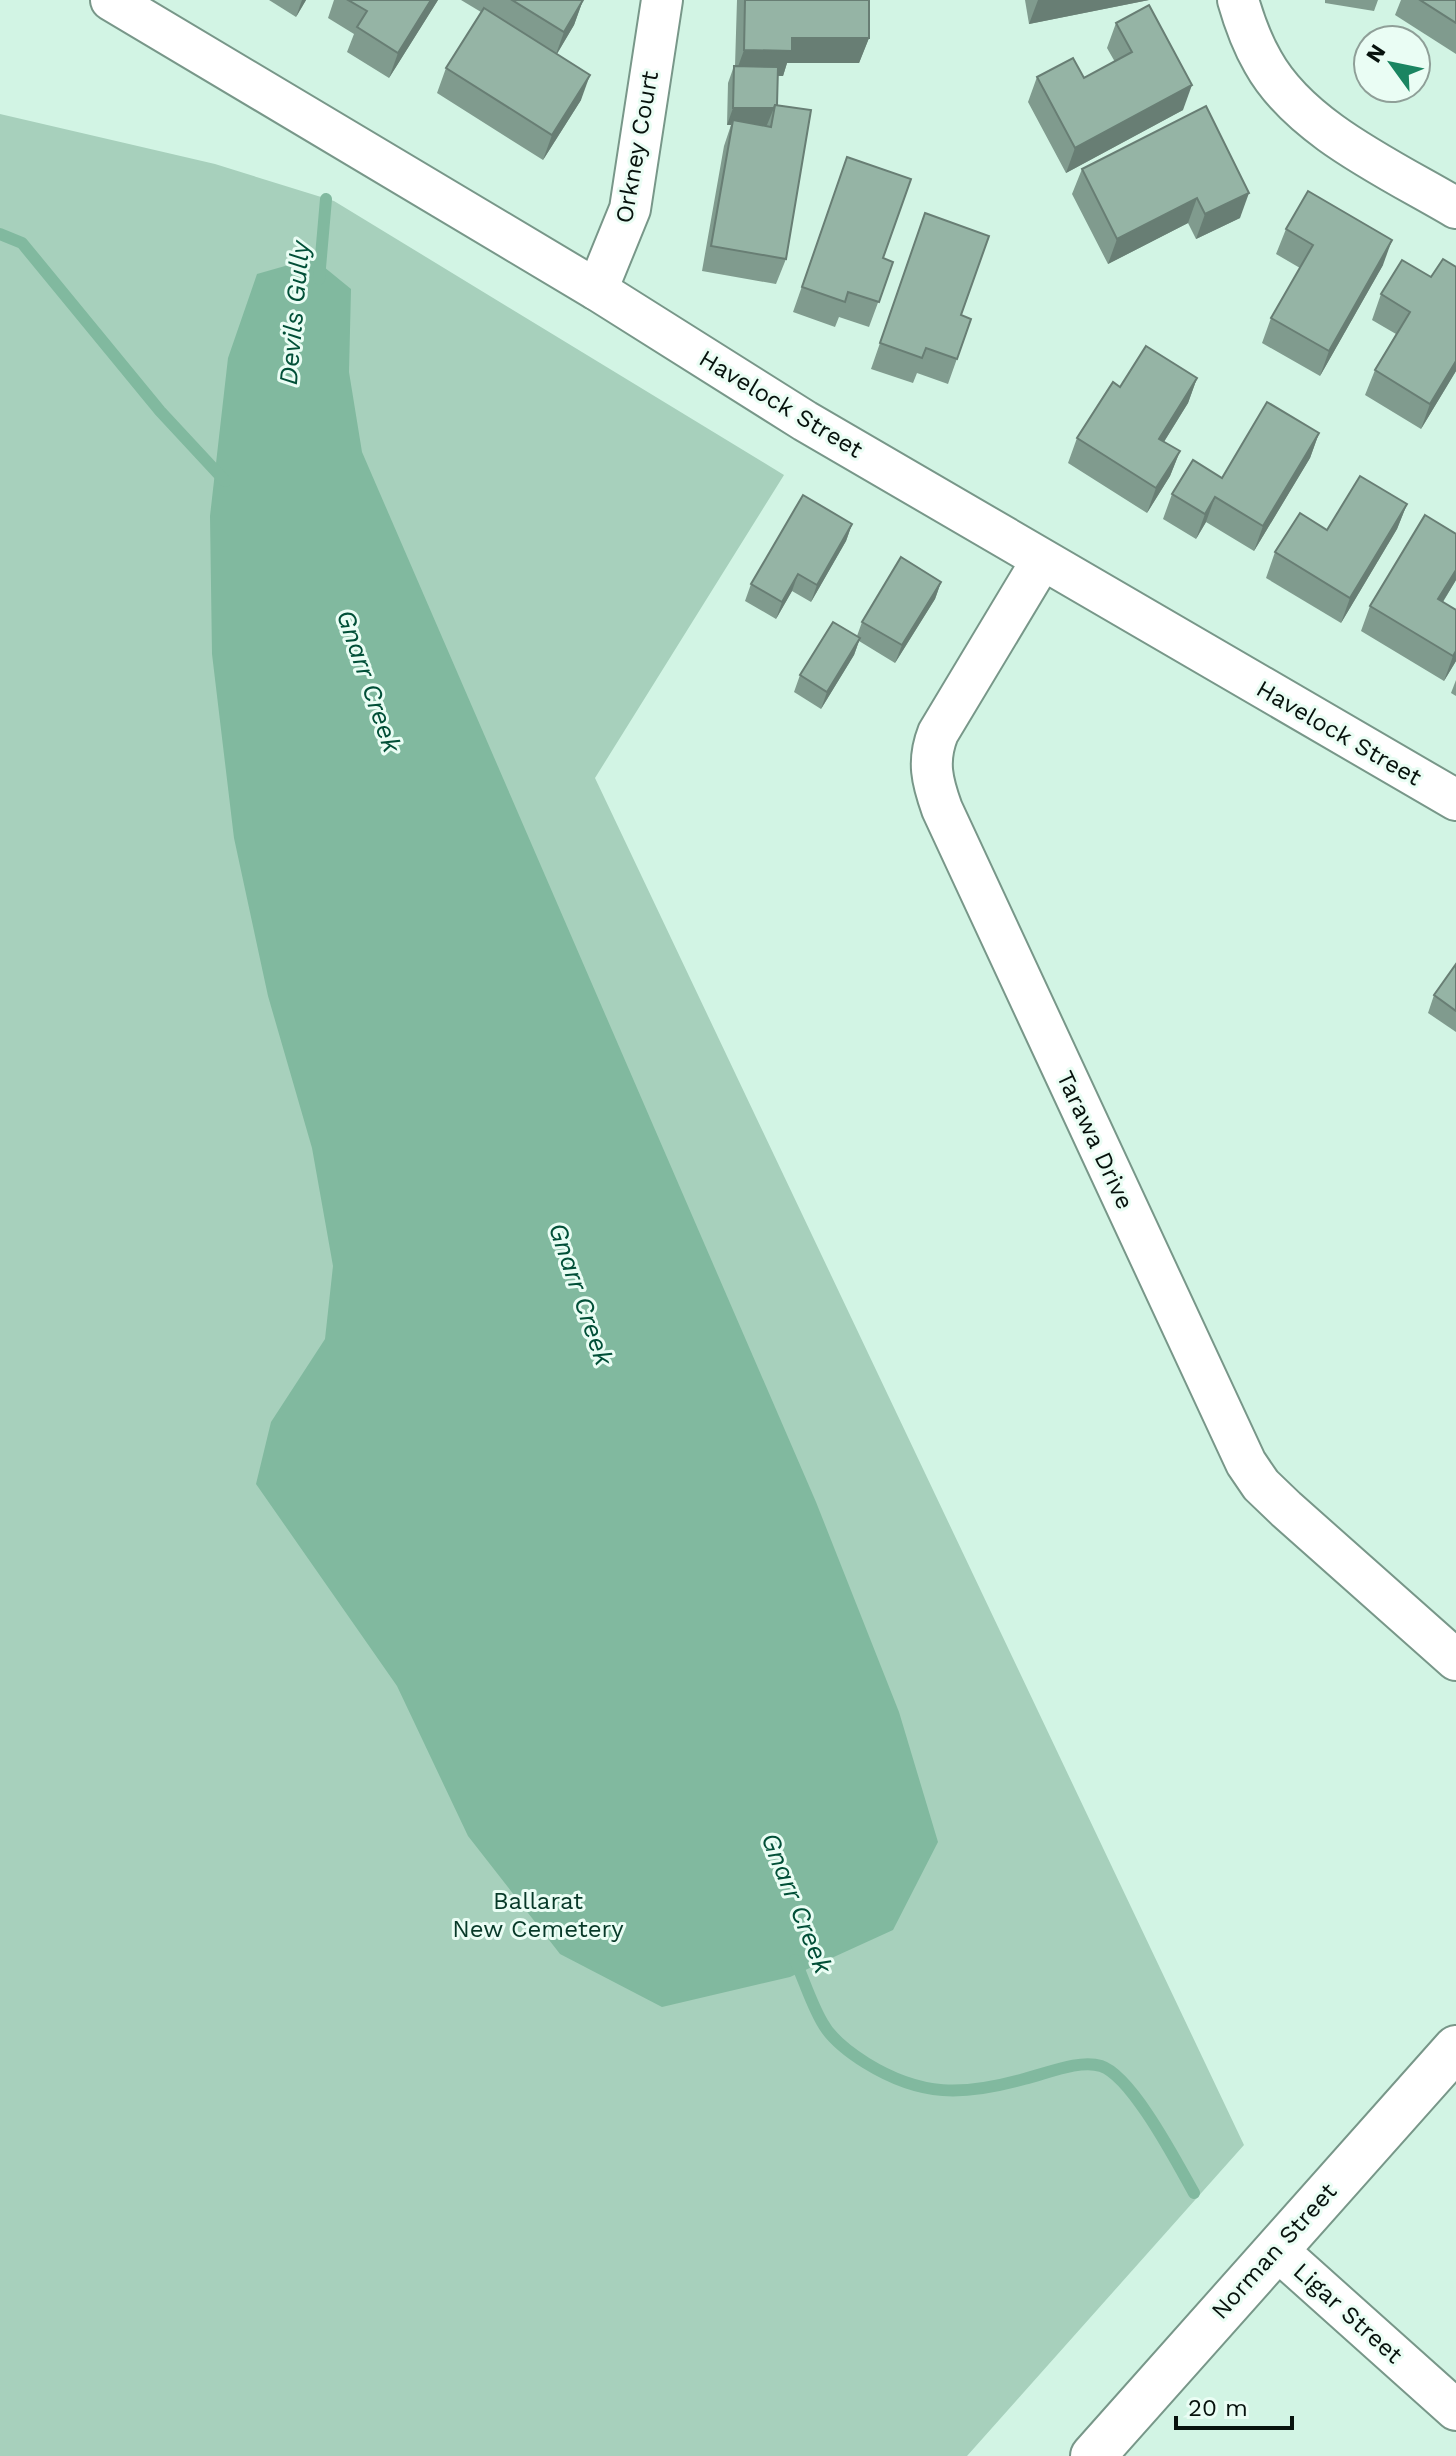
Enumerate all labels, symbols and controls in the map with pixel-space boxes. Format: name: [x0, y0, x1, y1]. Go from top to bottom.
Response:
north arrow: [1352, 24, 1432, 104]
text: N: [1361, 40, 1391, 67]
street label: Orkney Court: [610, 69, 664, 225]
water label: Devils Gully: [273, 238, 315, 386]
street label: Havelock Street: [694, 344, 868, 464]
water label: Gnarr Creek: [331, 606, 408, 757]
street label: Havelock Street: [1252, 674, 1426, 792]
street label: Tarawa Drive: [1051, 1066, 1139, 1214]
water label: Gnarr Creek: [543, 1219, 620, 1370]
water label: Gnarr Creek: [755, 1828, 839, 1979]
park label: Ballarat New Cemetery: [452, 1887, 624, 1943]
street label: Norman Street: [1206, 2177, 1342, 2325]
street label: Ligar Street: [1288, 2257, 1408, 2369]
scale bar: [1176, 2380, 1292, 2430]
text: 20 m: [1188, 2394, 1248, 2422]

